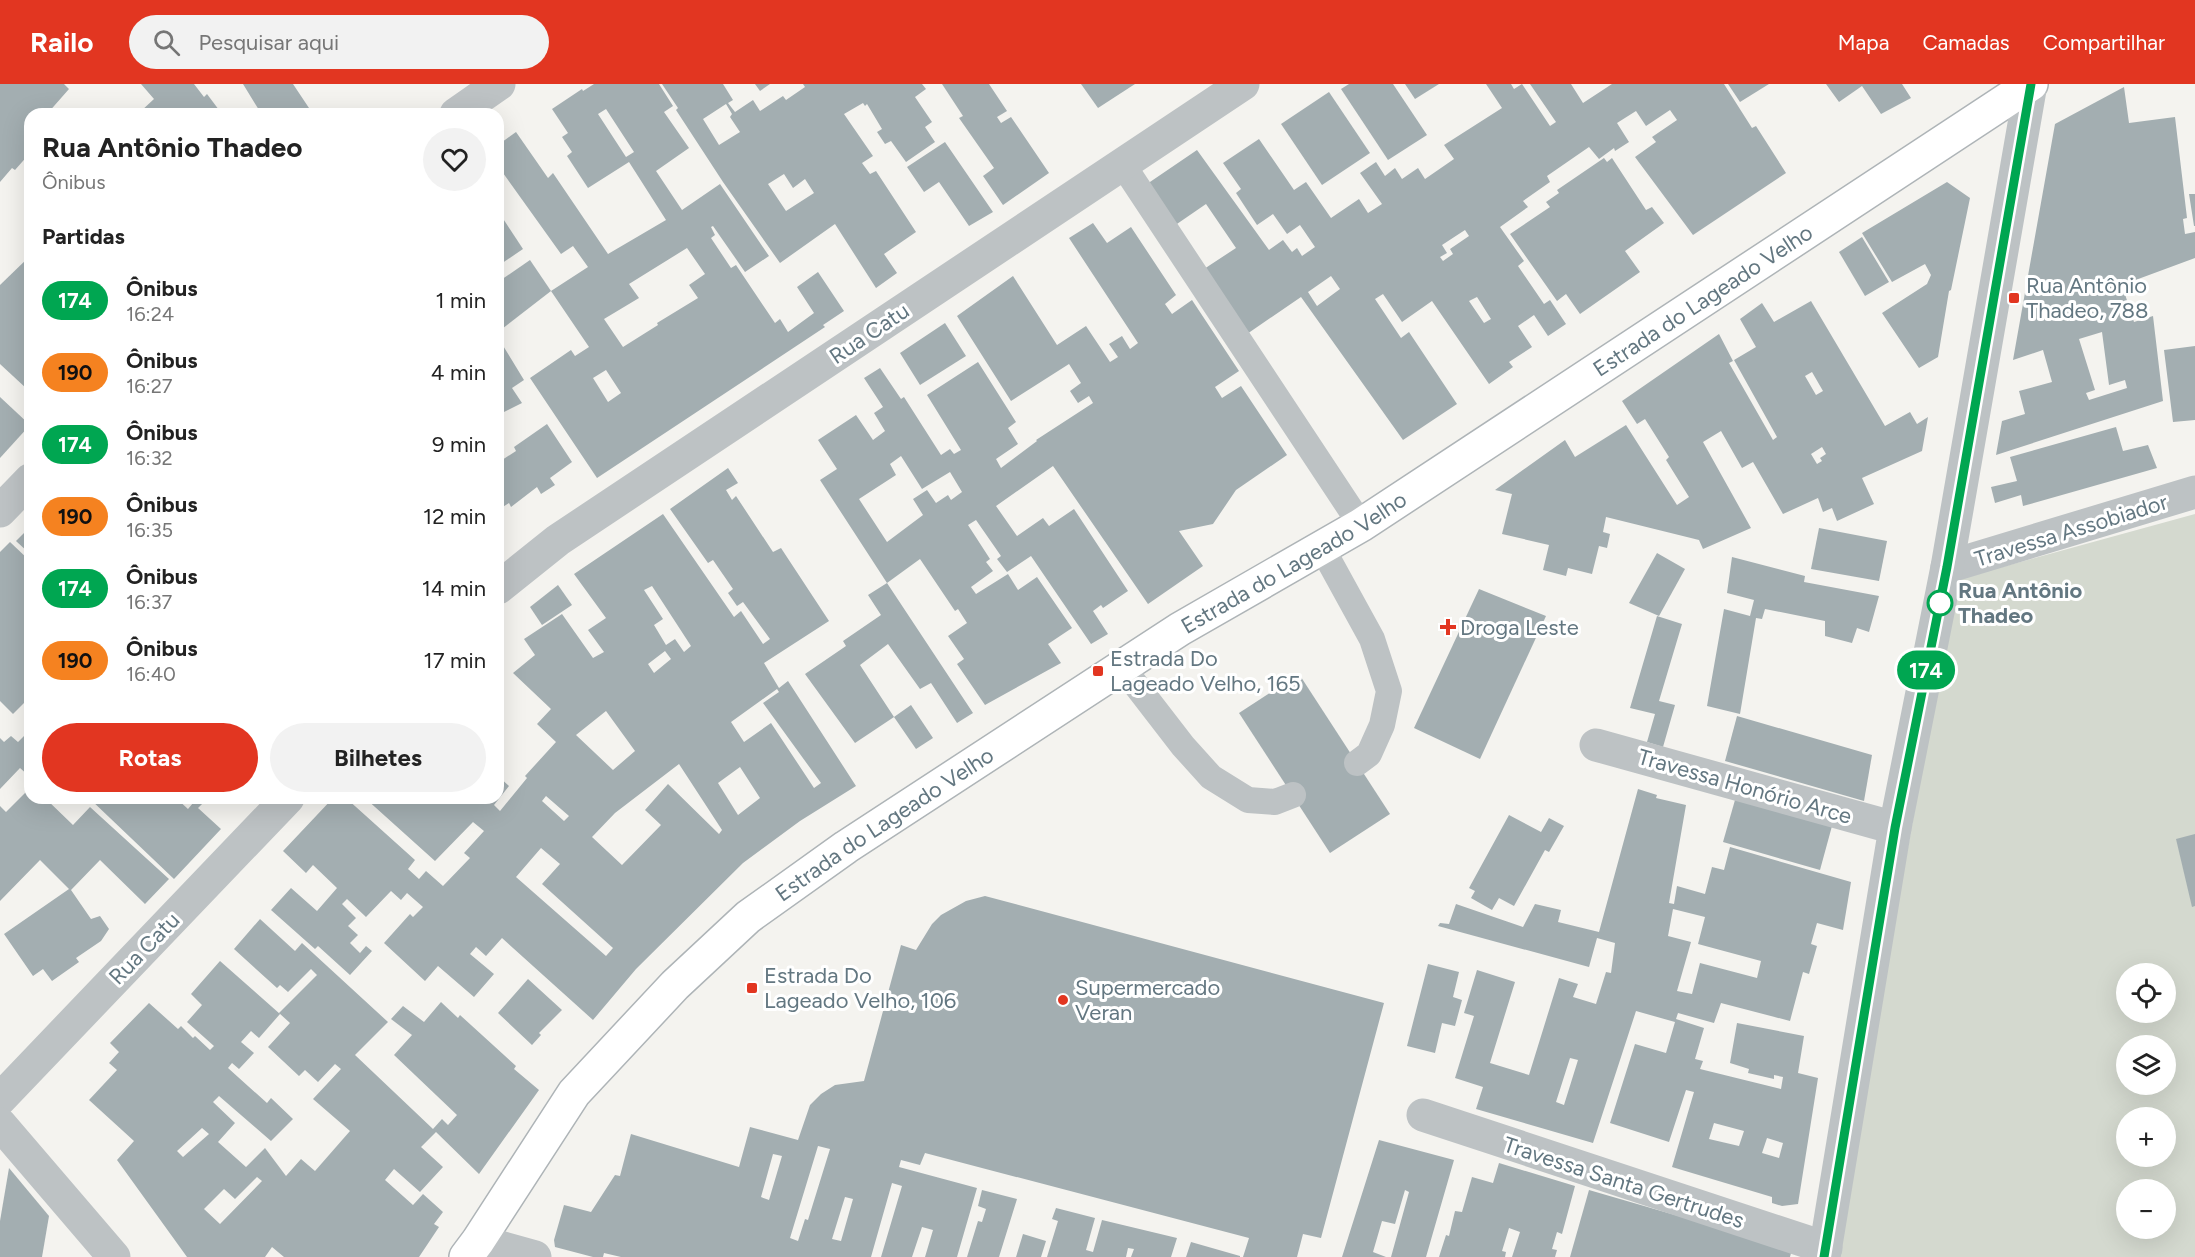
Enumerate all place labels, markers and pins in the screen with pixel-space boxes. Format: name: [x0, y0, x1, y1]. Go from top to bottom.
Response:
place label: Rua Antônio Thadeo, 788: [2026, 272, 2149, 324]
marker: Rua Antônio Thadeo, 788: [2007, 291, 2021, 305]
place label: Rua Antônio Thadeo: [1958, 577, 2083, 629]
marker: Rua Antônio Thadeo: [1927, 590, 1953, 616]
place label: Droga Leste: [1460, 614, 1579, 641]
marker: Droga Leste: [1441, 620, 1455, 634]
place label: Estrada Do Lageado Velho, 165: [1110, 645, 1301, 697]
marker: Estrada Do Lageado Velho, 165: [1091, 664, 1105, 678]
place label: Estrada Do Lageado Velho, 106: [764, 962, 956, 1014]
place label: Supermercado Veran: [1075, 974, 1220, 1026]
marker: Estrada Do Lageado Velho, 106: [745, 981, 759, 995]
marker: Supermercado Veran: [1056, 993, 1070, 1007]

